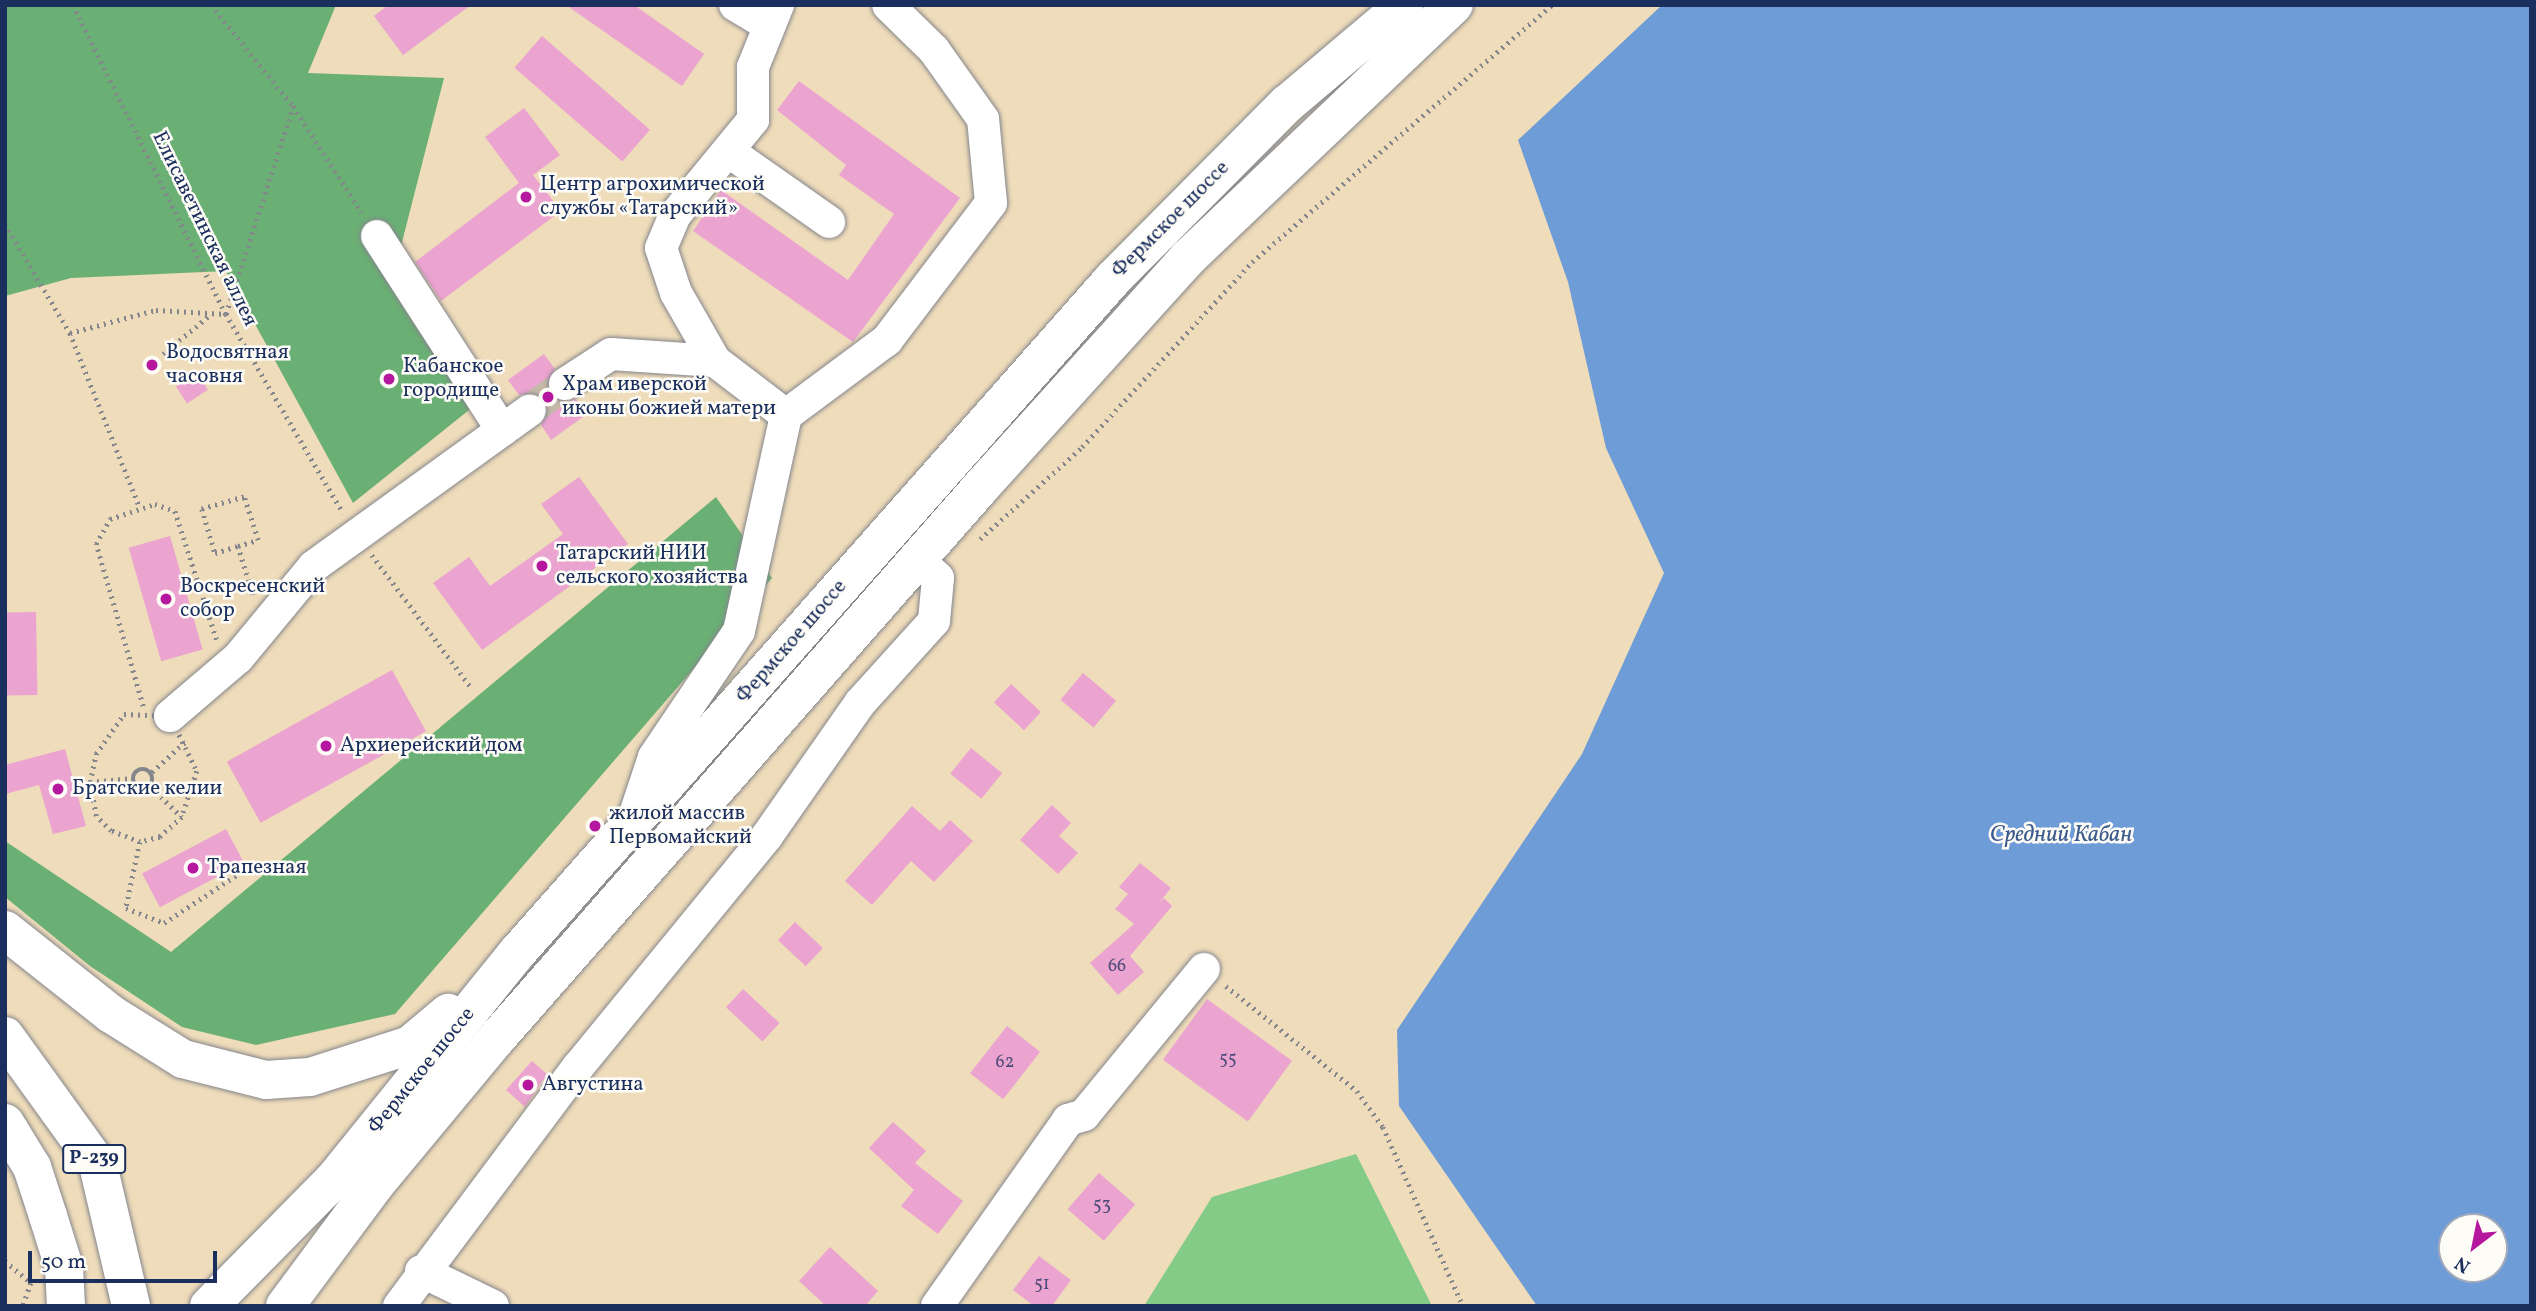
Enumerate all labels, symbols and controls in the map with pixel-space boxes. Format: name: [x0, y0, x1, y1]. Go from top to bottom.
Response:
street label: Елисаветинская аллея: [146, 127, 262, 331]
street label: Фермское шоссе: [1107, 156, 1235, 284]
place label: Центр агрохимической службы «Татарский»: [540, 172, 765, 222]
marker: Центр агрохимической службы «Татарский»: [518, 189, 534, 205]
place label: Водосвятная часовня: [166, 340, 289, 390]
place label: Кабанское городище: [403, 354, 503, 404]
marker: Водосвятная часовня: [144, 357, 160, 373]
marker: Кабанское городище: [381, 371, 397, 387]
place label: Храм иверской иконы божией матери: [562, 372, 776, 422]
marker: Храм иверской иконы божией матери: [540, 389, 556, 405]
place label: Татарский НИИ сельского хозяйства: [556, 541, 748, 591]
marker: Татарский НИИ сельского хозяйства: [534, 558, 550, 574]
place label: Воскресенский собор: [180, 574, 325, 624]
street label: Фермское шоссе: [731, 575, 853, 709]
marker: Воскресенский собор: [158, 591, 174, 607]
place label: Архиерейский дом: [340, 733, 522, 759]
marker: Архиерейский дом: [318, 738, 334, 754]
place label: Братские келии: [72, 776, 222, 802]
marker: Братские келии: [50, 781, 66, 797]
place label: жилой массив Первомайский: [609, 801, 752, 851]
marker: жилой массив Первомайский: [587, 818, 603, 834]
water label: Средний Кабан: [1990, 821, 2132, 849]
place label: Трапезная: [207, 855, 306, 881]
marker: Трапезная: [185, 860, 201, 876]
house number: 66: [1108, 956, 1126, 978]
street label: Фермское шоссе: [363, 1002, 481, 1140]
house number: 55: [1219, 1049, 1237, 1071]
house number: 62: [996, 1052, 1014, 1074]
place label: Августина: [542, 1072, 644, 1098]
marker: Августина: [520, 1077, 536, 1093]
road number: Р-239: [61, 1144, 127, 1175]
house number: 53: [1093, 1195, 1111, 1217]
north arrow: [2438, 1213, 2508, 1283]
scale bar: [32, 1238, 220, 1282]
text: 50 m: [41, 1248, 86, 1277]
text: N: [2450, 1249, 2476, 1279]
house number: 51: [1034, 1274, 1050, 1296]

